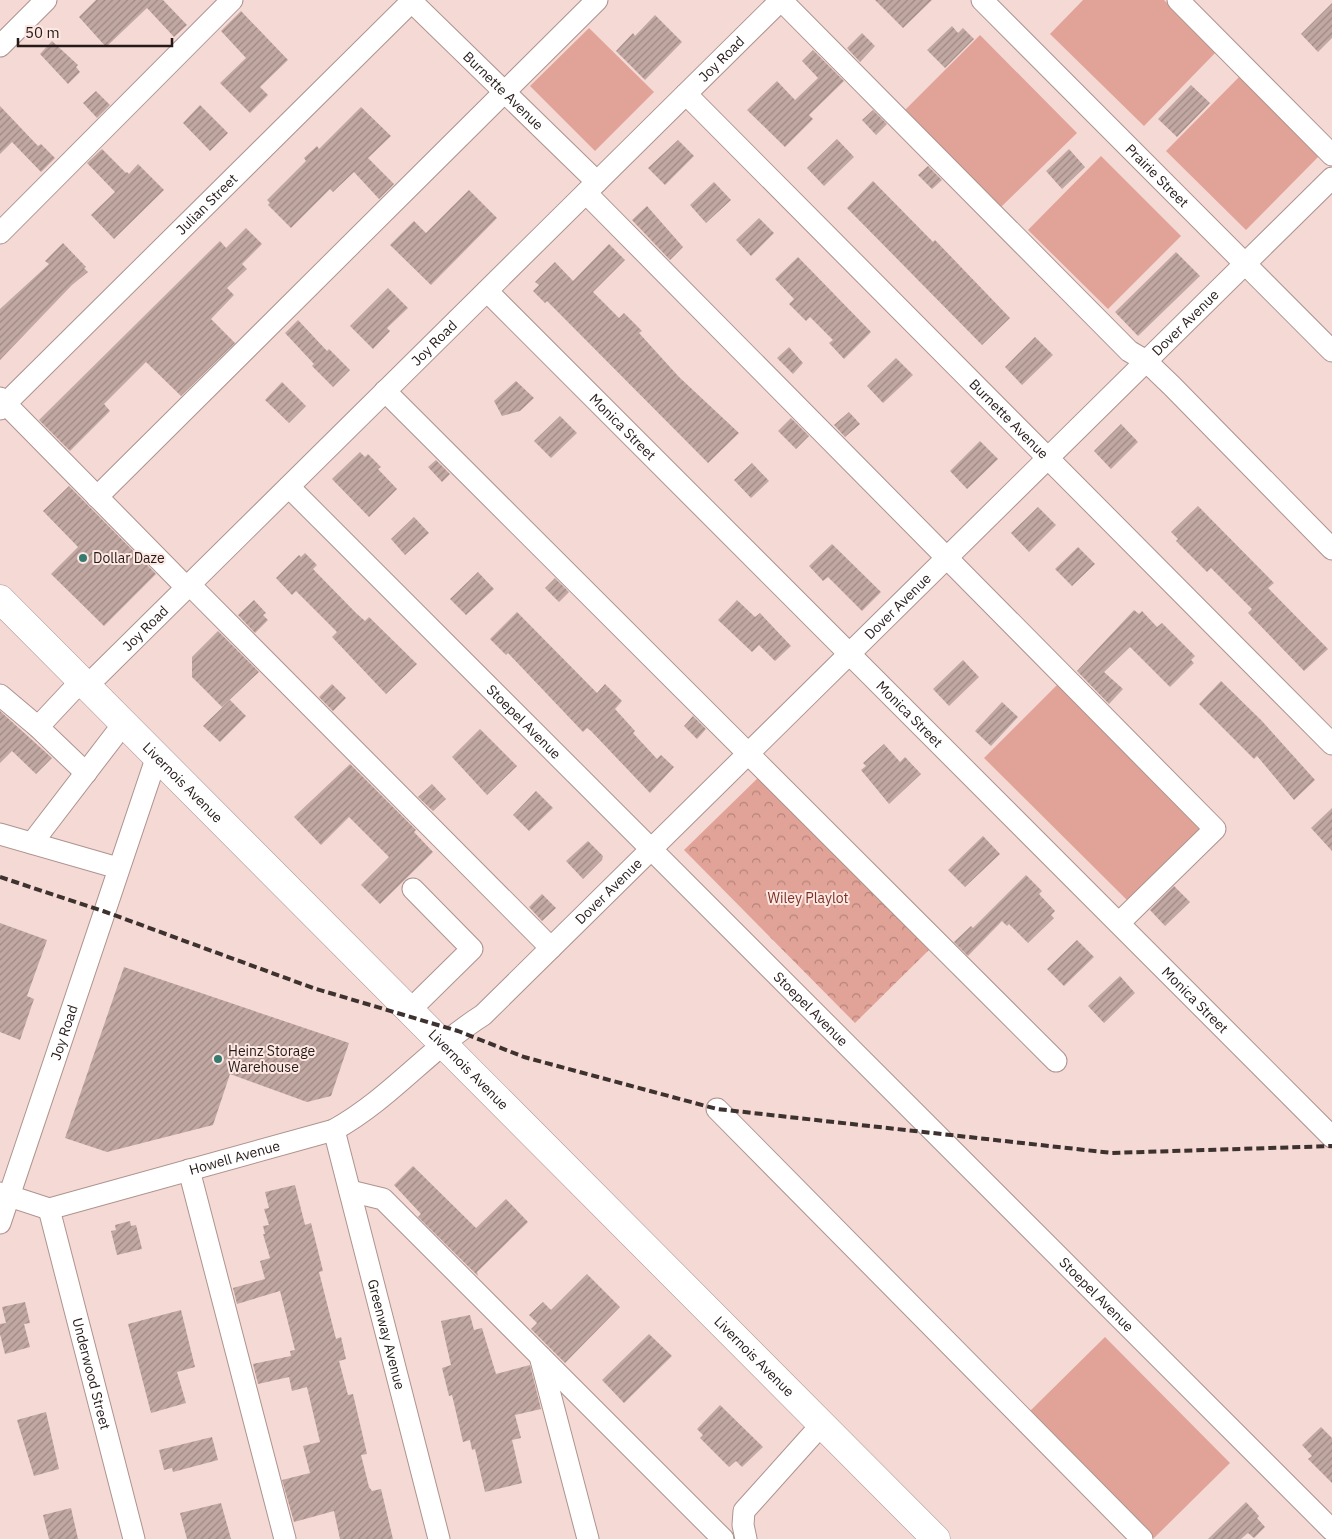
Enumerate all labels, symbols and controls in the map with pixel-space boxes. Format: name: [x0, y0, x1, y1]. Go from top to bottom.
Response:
scale bar: [18, 15, 171, 47]
text: 50 m: [25, 23, 60, 42]
street label: Joy Road: [695, 32, 748, 86]
street label: Burnette Avenue: [459, 47, 547, 134]
street label: Prairie Street: [1122, 140, 1193, 211]
street label: Julian Street: [172, 170, 241, 239]
street label: Dover Avenue: [1148, 286, 1223, 360]
street label: Joy Road: [407, 316, 461, 370]
street label: Burnette Avenue: [965, 375, 1053, 463]
street label: Monica Street: [586, 390, 660, 464]
place label: Dollar Daze: [93, 549, 165, 567]
marker: Dollar Daze: [77, 552, 89, 564]
street label: Dover Avenue: [860, 569, 935, 643]
street label: Joy Road: [119, 602, 172, 655]
street label: Monica Street: [873, 677, 947, 751]
street label: Stoepel Avenue: [483, 681, 565, 763]
street label: Livernois Avenue: [139, 739, 227, 827]
street label: Dover Avenue: [571, 854, 646, 928]
park label: Wiley Playlot: [768, 889, 849, 907]
street label: Monica Street: [1158, 963, 1232, 1037]
street label: Stoepel Avenue: [770, 968, 852, 1050]
street label: Joy Road: [46, 1002, 82, 1063]
street label: Livernois Avenue: [425, 1025, 513, 1114]
place label: Heinz Storage Warehouse: [228, 1042, 316, 1076]
marker: Heinz Storage Warehouse: [212, 1053, 224, 1065]
street label: Howell Avenue: [187, 1136, 282, 1179]
street label: Stoepel Avenue: [1055, 1253, 1138, 1336]
street label: Greenway Avenue: [364, 1277, 409, 1392]
street label: Livernois Avenue: [710, 1312, 798, 1401]
street label: Underwood Street: [68, 1316, 114, 1432]

